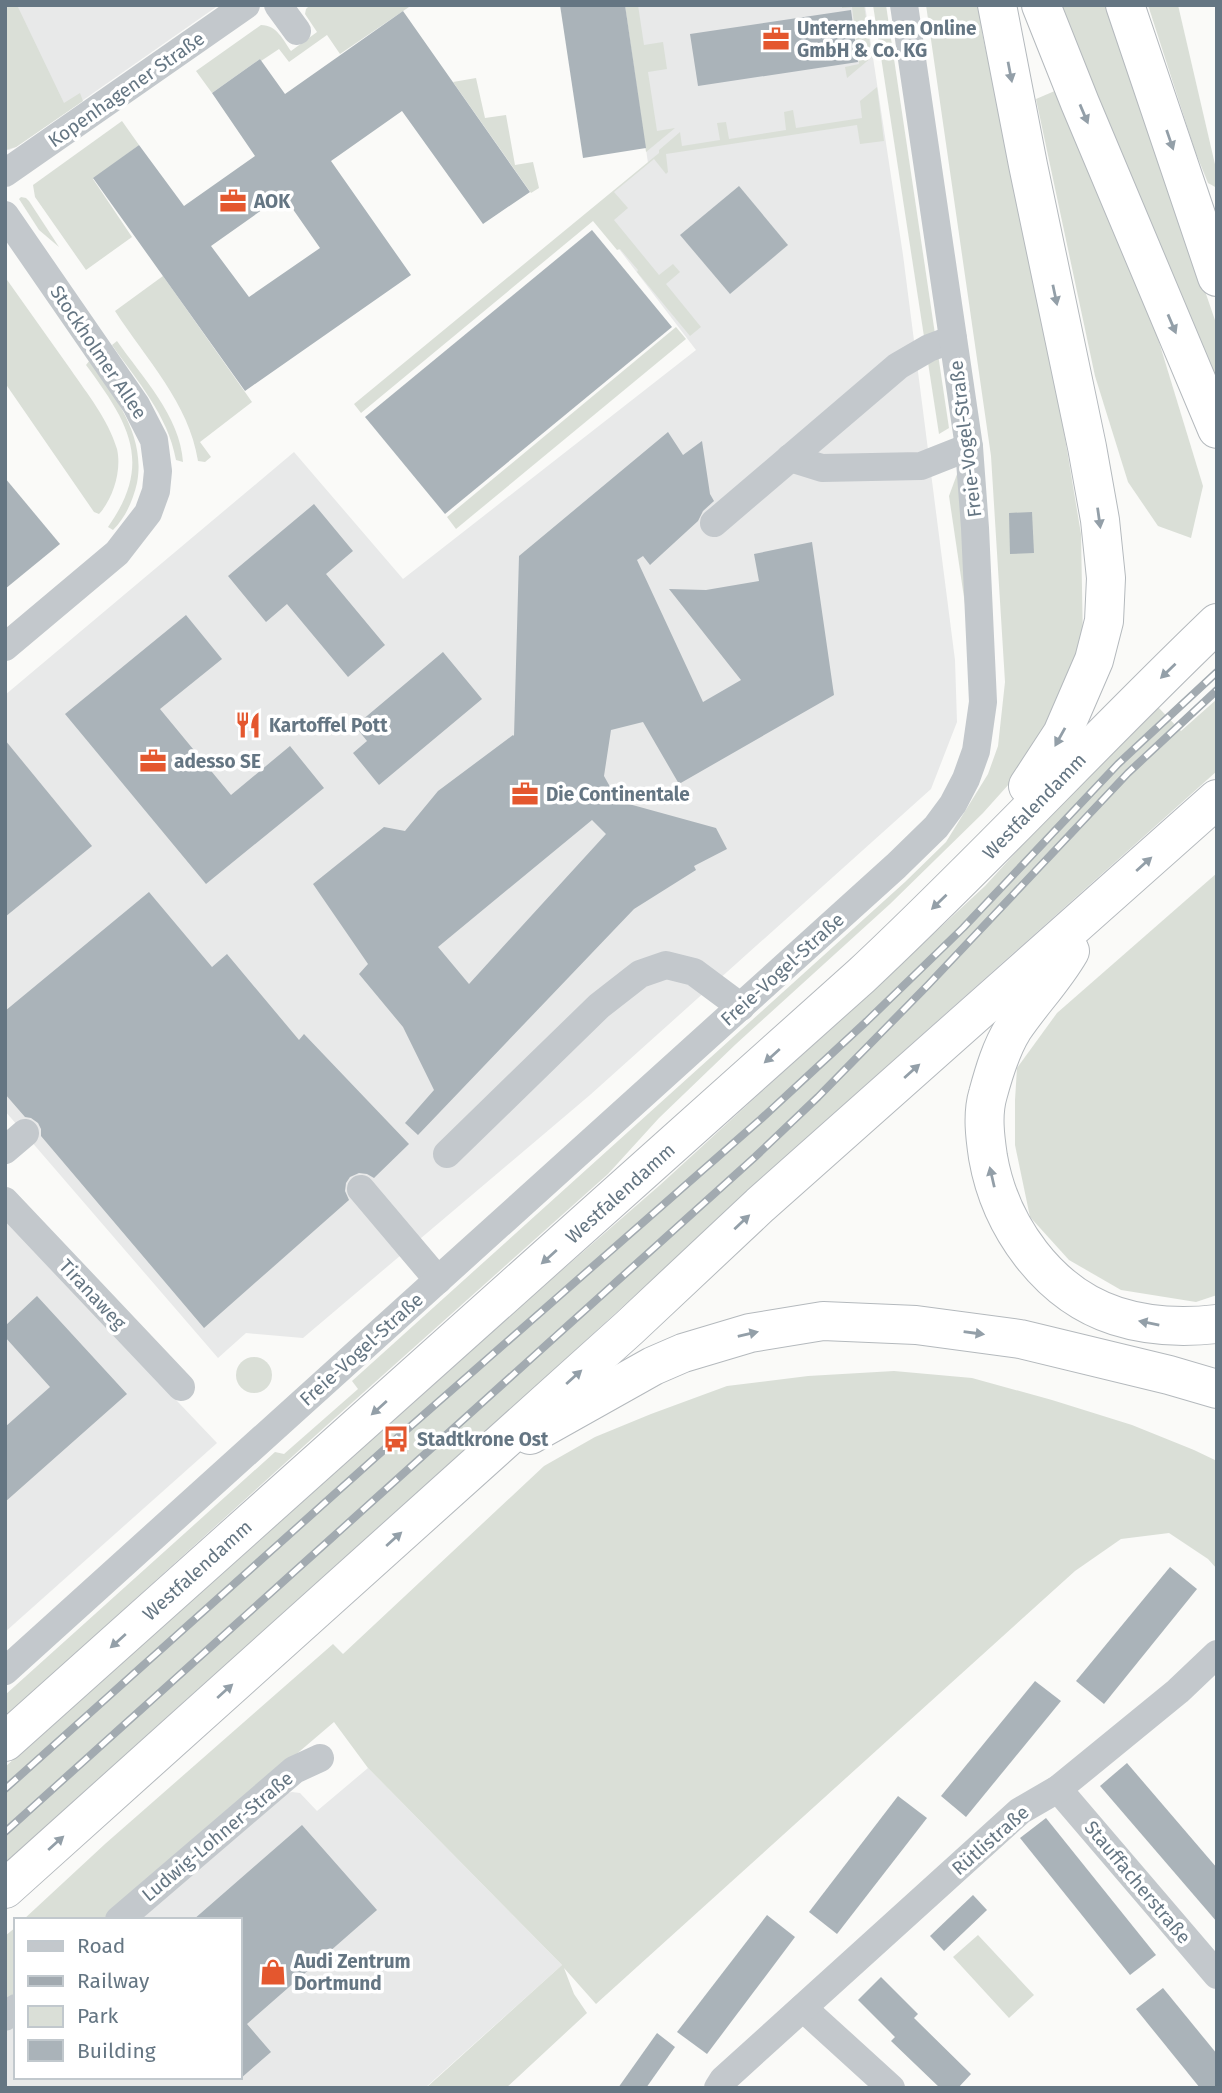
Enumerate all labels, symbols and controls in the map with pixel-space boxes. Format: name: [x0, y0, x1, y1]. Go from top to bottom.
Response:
place label: Unternehmen Online GmbH & Co. KG: [797, 17, 976, 62]
office icon: Unternehmen Online GmbH & Co. KG: [761, 24, 791, 54]
street label: Kopenhagener Straße: [44, 27, 209, 152]
one-way arrow: [1004, 61, 1015, 83]
one-way arrow: [1079, 104, 1090, 125]
one-way arrow: [1165, 129, 1176, 150]
office icon: AOK: [218, 186, 248, 216]
place label: AOK: [253, 190, 291, 213]
street label: Stockholmer Allee: [45, 281, 152, 423]
one-way arrow: [1049, 284, 1060, 306]
one-way arrow: [1166, 314, 1178, 334]
street label: Freie-Vogel-Straße: [944, 359, 987, 519]
one-way arrow: [1094, 507, 1105, 529]
one-way arrow: [1159, 662, 1176, 679]
restaurant icon: Kartoffel Pott: [233, 710, 263, 740]
place label: Kartoffel Pott: [269, 714, 388, 737]
one-way arrow: [1054, 727, 1066, 747]
office icon: adesso SE: [138, 746, 168, 776]
street label: Westfalendamm: [978, 748, 1091, 864]
place label: adesso SE: [174, 750, 261, 773]
office icon: Die Continentale: [510, 779, 540, 809]
place label: Die Continentale: [546, 783, 690, 806]
one-way arrow: [1135, 857, 1152, 873]
one-way arrow: [931, 893, 948, 910]
street label: Freie-Vogel-Straße: [716, 908, 849, 1031]
one-way arrow: [763, 1048, 781, 1064]
one-way arrow: [903, 1064, 920, 1079]
street label: Westfalendamm: [561, 1138, 680, 1248]
one-way arrow: [987, 1166, 998, 1188]
one-way arrow: [733, 1215, 750, 1231]
one-way arrow: [540, 1249, 558, 1265]
street label: Tiranaweg: [54, 1255, 131, 1334]
street label: Freie-Vogel-Straße: [295, 1288, 428, 1411]
one-way arrow: [1138, 1318, 1160, 1329]
one-way arrow: [737, 1328, 759, 1339]
one-way arrow: [963, 1328, 985, 1339]
one-way arrow: [566, 1369, 583, 1385]
one-way arrow: [370, 1400, 388, 1416]
bus stop icon: Stadtkrone Ost: [381, 1424, 411, 1454]
place label: Stadtkrone Ost: [417, 1428, 549, 1451]
street label: Westfalendamm: [138, 1515, 257, 1625]
one-way arrow: [385, 1531, 402, 1547]
one-way arrow: [109, 1633, 127, 1649]
one-way arrow: [216, 1684, 233, 1699]
street label: Ludwig-Lohner-Straße: [137, 1766, 298, 1906]
street label: Rütlistraße: [947, 1801, 1034, 1880]
street label: Stauffacherstraße: [1080, 1816, 1196, 1948]
one-way arrow: [47, 1836, 64, 1852]
legend: [14, 1918, 242, 2079]
text: Road: [77, 1933, 125, 1959]
place label: Audi Zentrum Dortmund: [293, 1950, 411, 1995]
shop icon: Audi Zentrum Dortmund: [258, 1957, 288, 1987]
text: Railway: [77, 1968, 150, 1994]
text: Park: [77, 2003, 119, 2029]
text: Building: [77, 2038, 156, 2064]

